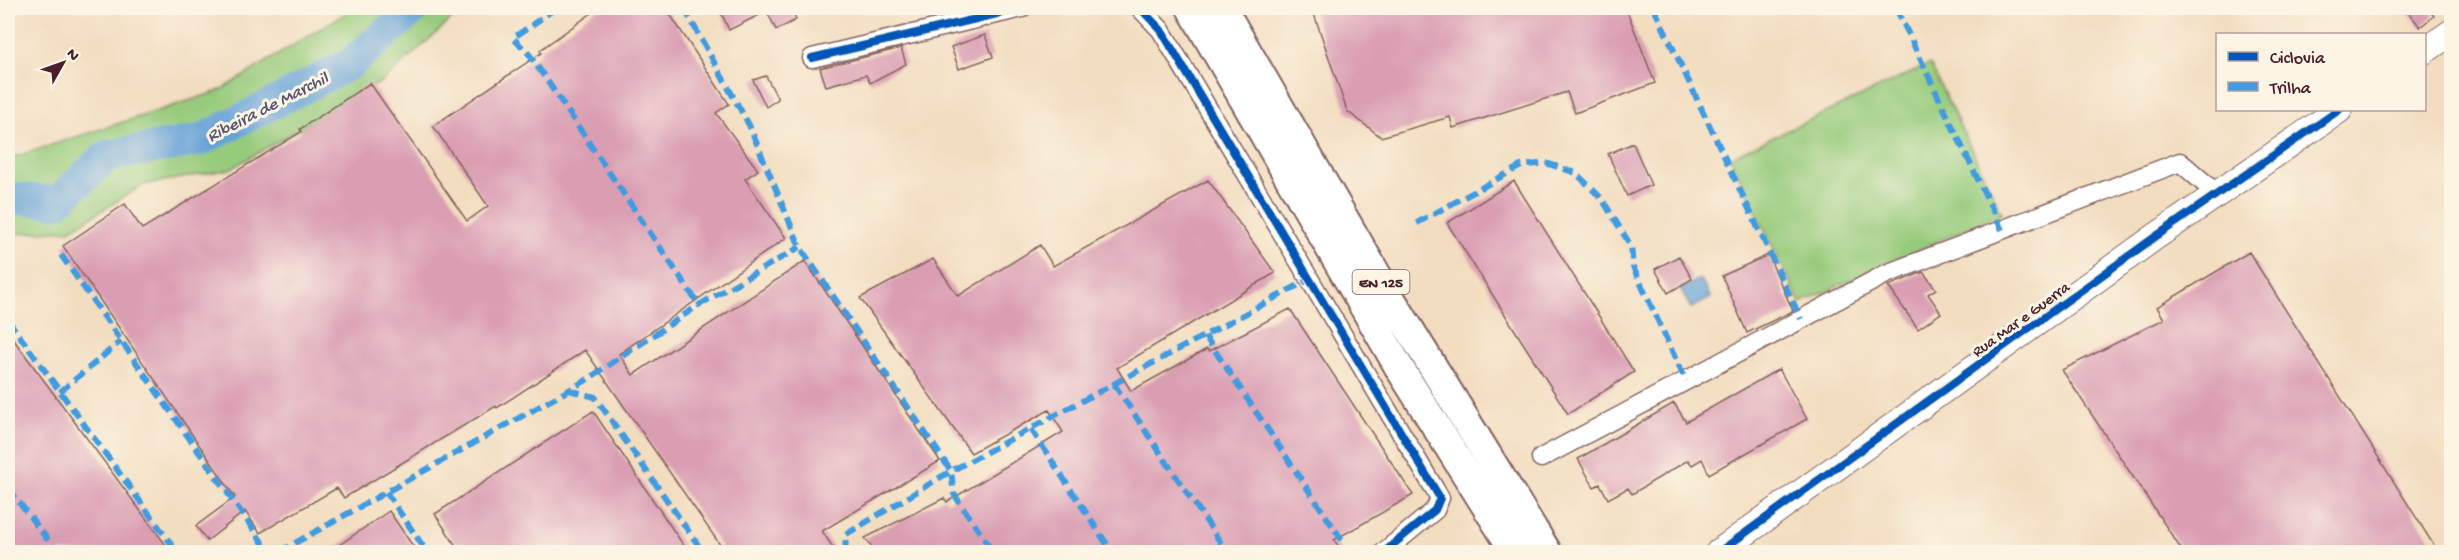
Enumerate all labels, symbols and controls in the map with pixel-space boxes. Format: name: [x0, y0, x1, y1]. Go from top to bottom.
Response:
north arrow: [33, 33, 93, 93]
legend: [2216, 33, 2426, 111]
text: N: [61, 45, 83, 66]
text: Ciclovia: [2270, 49, 2326, 70]
water label: Ribeira de Marchil: [204, 68, 333, 148]
text: Trilha: [2269, 79, 2312, 100]
road number: EN 125: [1352, 270, 1410, 294]
street label: Rua Mar e Guerra: [1969, 278, 2076, 363]

